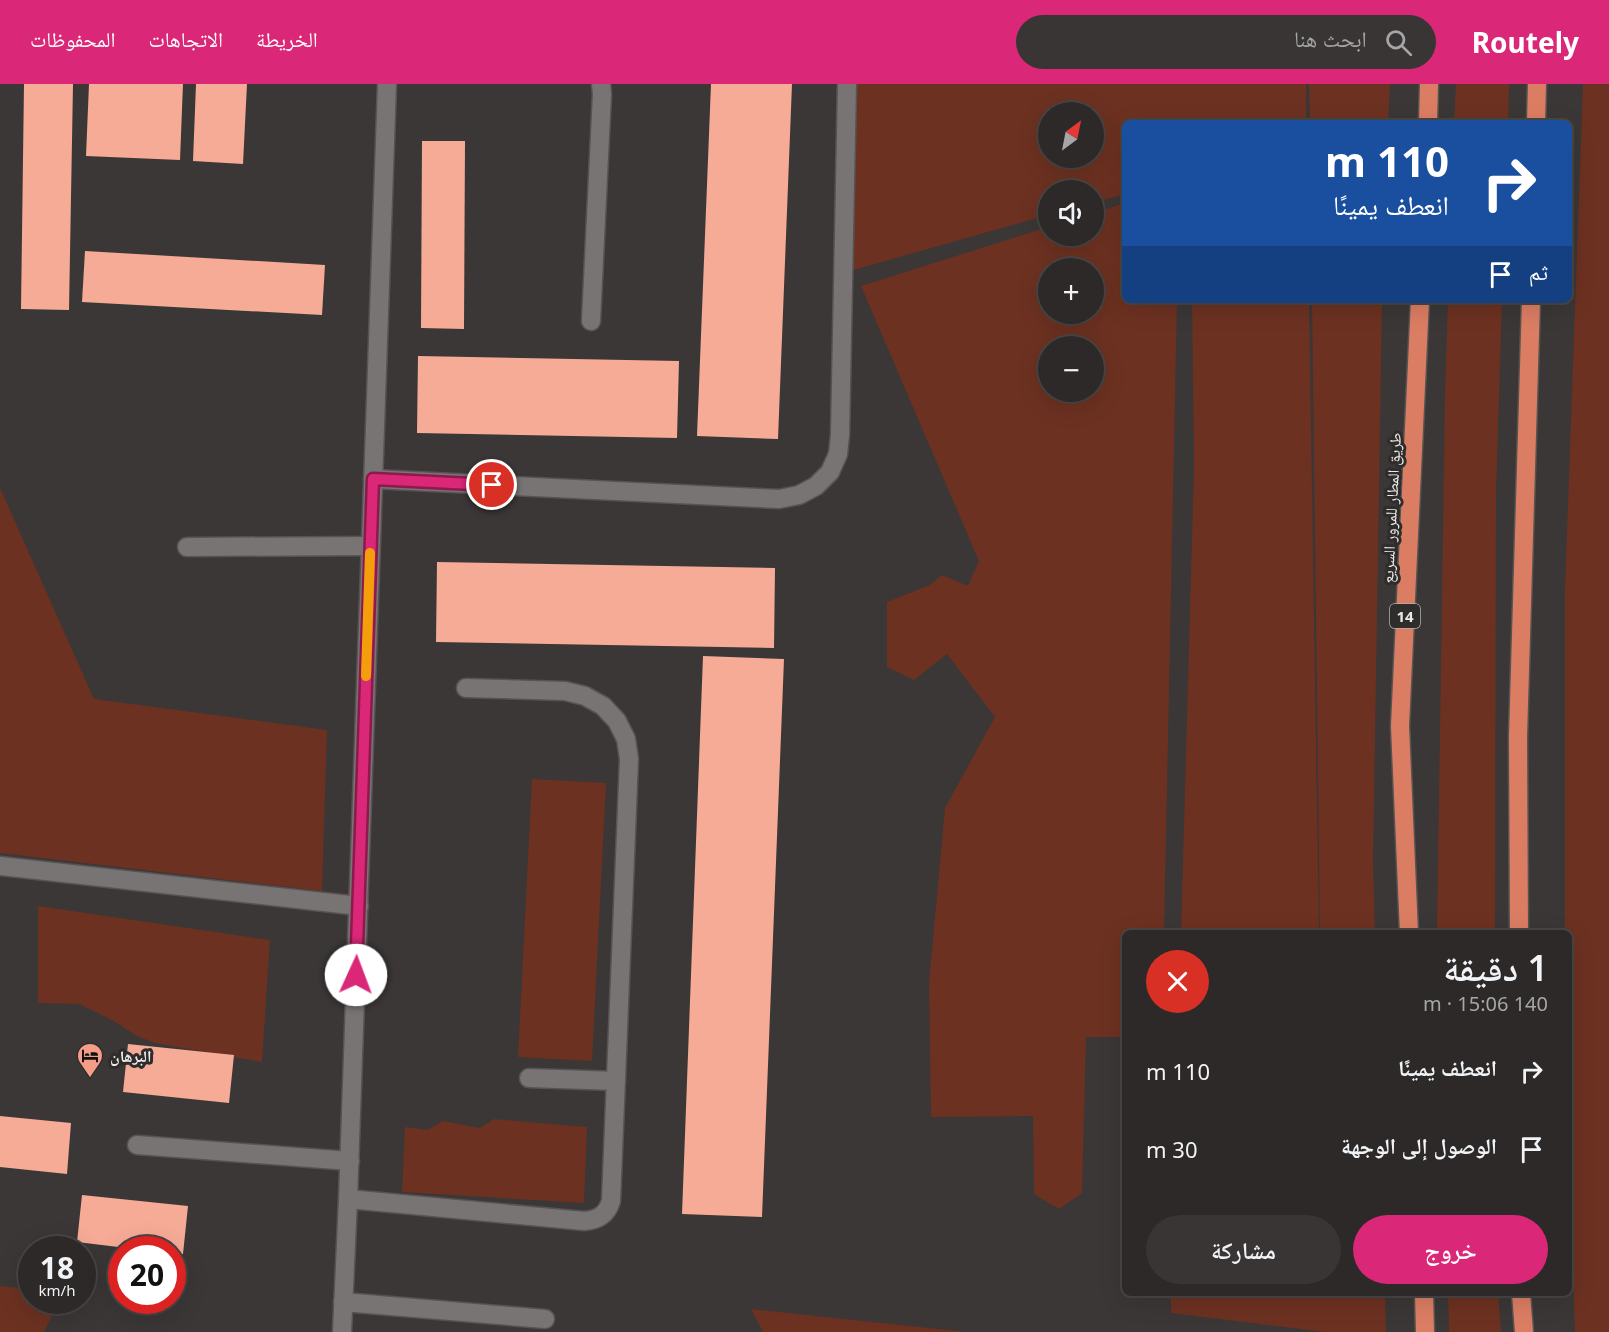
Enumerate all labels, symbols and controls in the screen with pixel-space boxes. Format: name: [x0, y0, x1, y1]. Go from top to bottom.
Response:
search box: [1016, 15, 1436, 69]
text: ابحث هنا: [1294, 23, 1367, 53]
text: Routely: [1472, 23, 1579, 61]
text: المحفوظات: [30, 25, 115, 53]
text: الاتجاهات: [148, 25, 223, 53]
text: الخريطة: [256, 25, 318, 53]
icon: search: [1382, 26, 1415, 59]
north arrow: [1038, 102, 1104, 168]
map controls: [1038, 102, 1104, 402]
text: 110 m: [1325, 132, 1449, 189]
icon: right: [1470, 144, 1548, 222]
button: sound: [1038, 180, 1104, 246]
text: انعطف يمينًا: [1333, 186, 1449, 223]
text: ثم: [1529, 256, 1548, 286]
button: +: [1038, 258, 1104, 324]
icon: arrive: [1484, 258, 1517, 291]
button: −: [1038, 336, 1104, 402]
street label: طريق المطار للمرور السريع: [1376, 432, 1406, 584]
pin: [466, 459, 517, 510]
icon: arrive: [475, 468, 508, 501]
road number: 14: [1390, 604, 1420, 628]
position arrow: [324, 943, 388, 1007]
text: 1 دقيقة: [1443, 943, 1548, 992]
button: close: [1146, 950, 1209, 1013]
text: 140 m · 15:06: [1423, 990, 1548, 1017]
hotel icon: البرهان: [75, 1041, 105, 1079]
place label: البرهان: [110, 1045, 152, 1067]
text: انعطف يمينًا: [1398, 1052, 1497, 1082]
icon: right: [1515, 1055, 1548, 1088]
text: 110 m: [1146, 1056, 1210, 1086]
text: الوصول إلى الوجهة: [1341, 1130, 1497, 1160]
icon: arrive: [1515, 1133, 1548, 1166]
text: 30 m: [1146, 1134, 1197, 1164]
button: مشاركة: [1146, 1215, 1341, 1284]
button: خروج: [1353, 1215, 1548, 1284]
speed limit sign: 20: [108, 1236, 186, 1314]
text: 18: [40, 1247, 74, 1288]
text: km/h: [39, 1280, 75, 1300]

